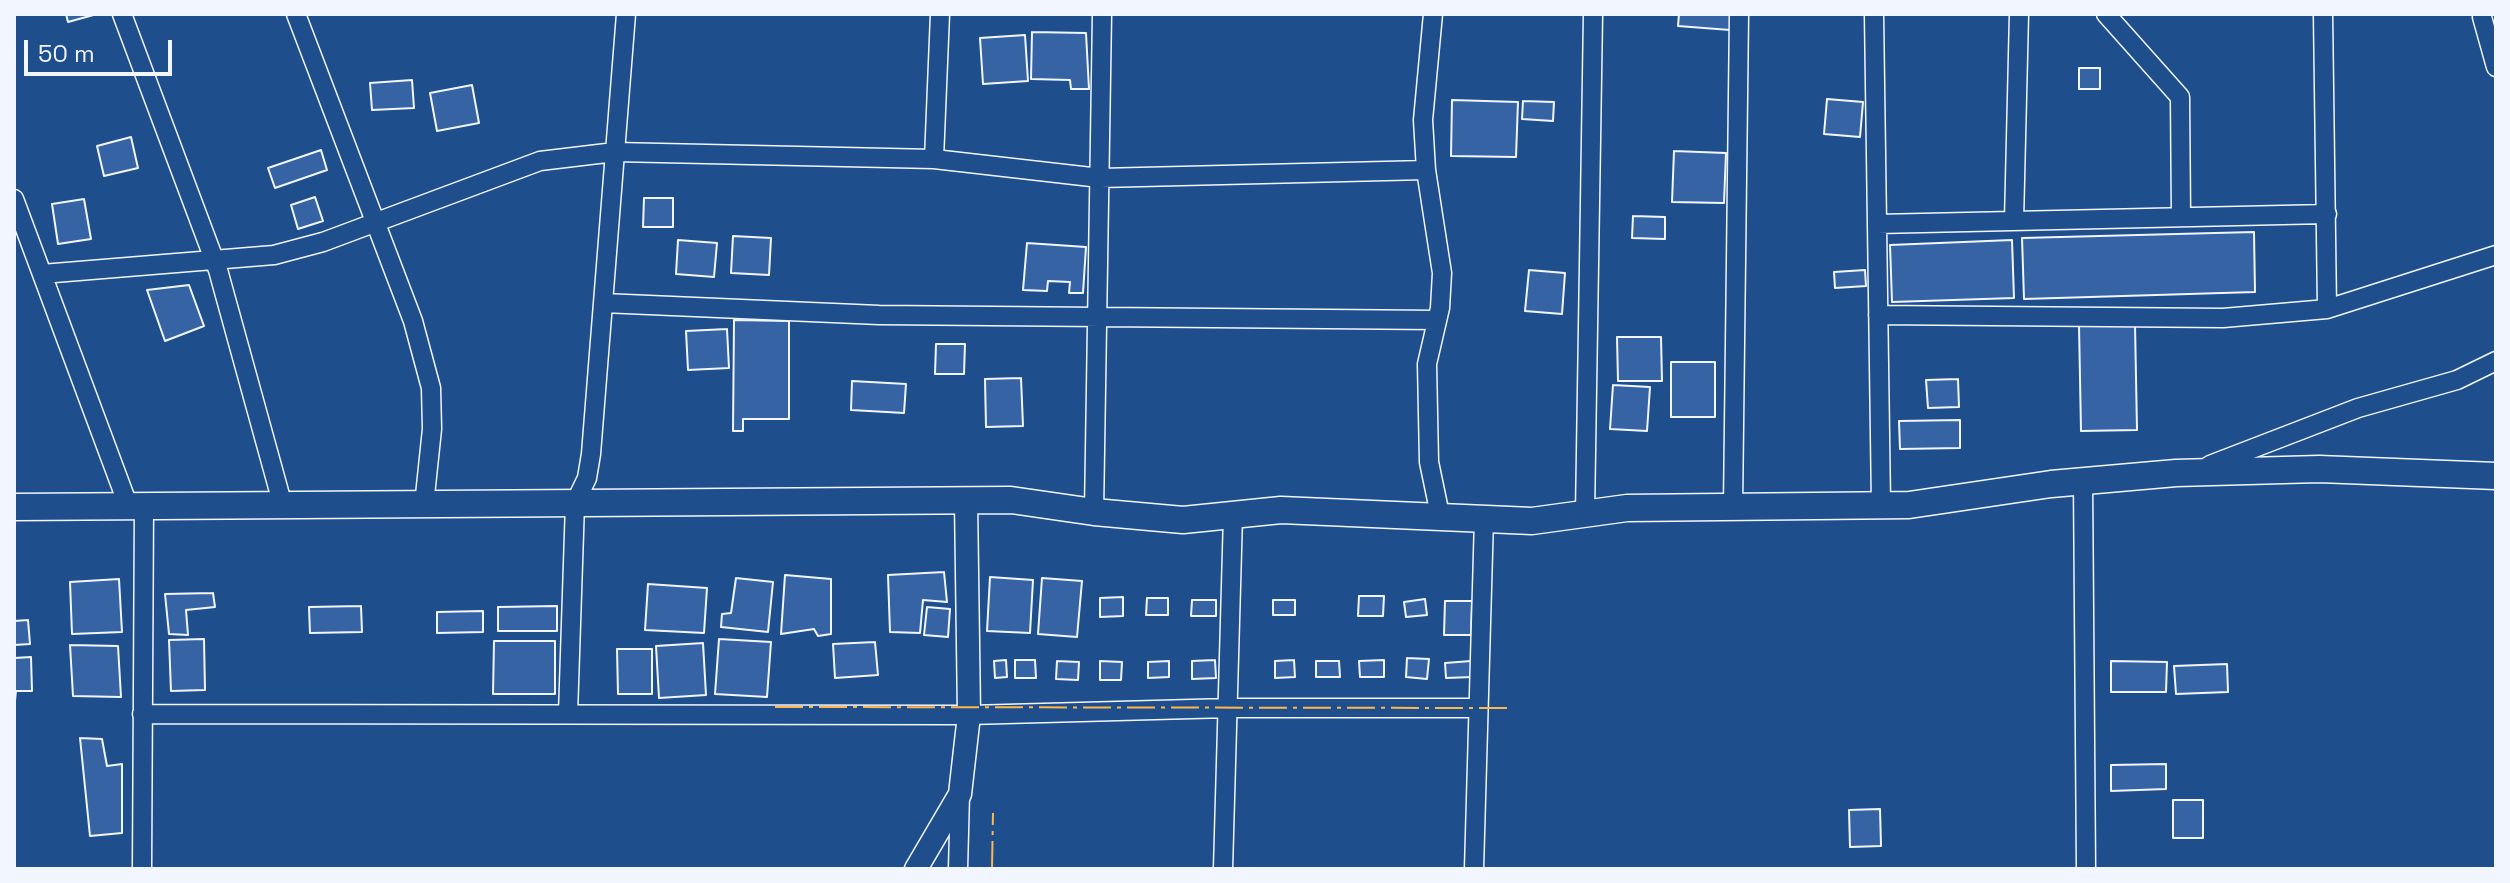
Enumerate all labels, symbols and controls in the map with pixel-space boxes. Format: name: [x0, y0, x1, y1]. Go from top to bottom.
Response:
scale bar: [28, 24, 176, 74]
text: 50 m: [38, 38, 95, 69]

